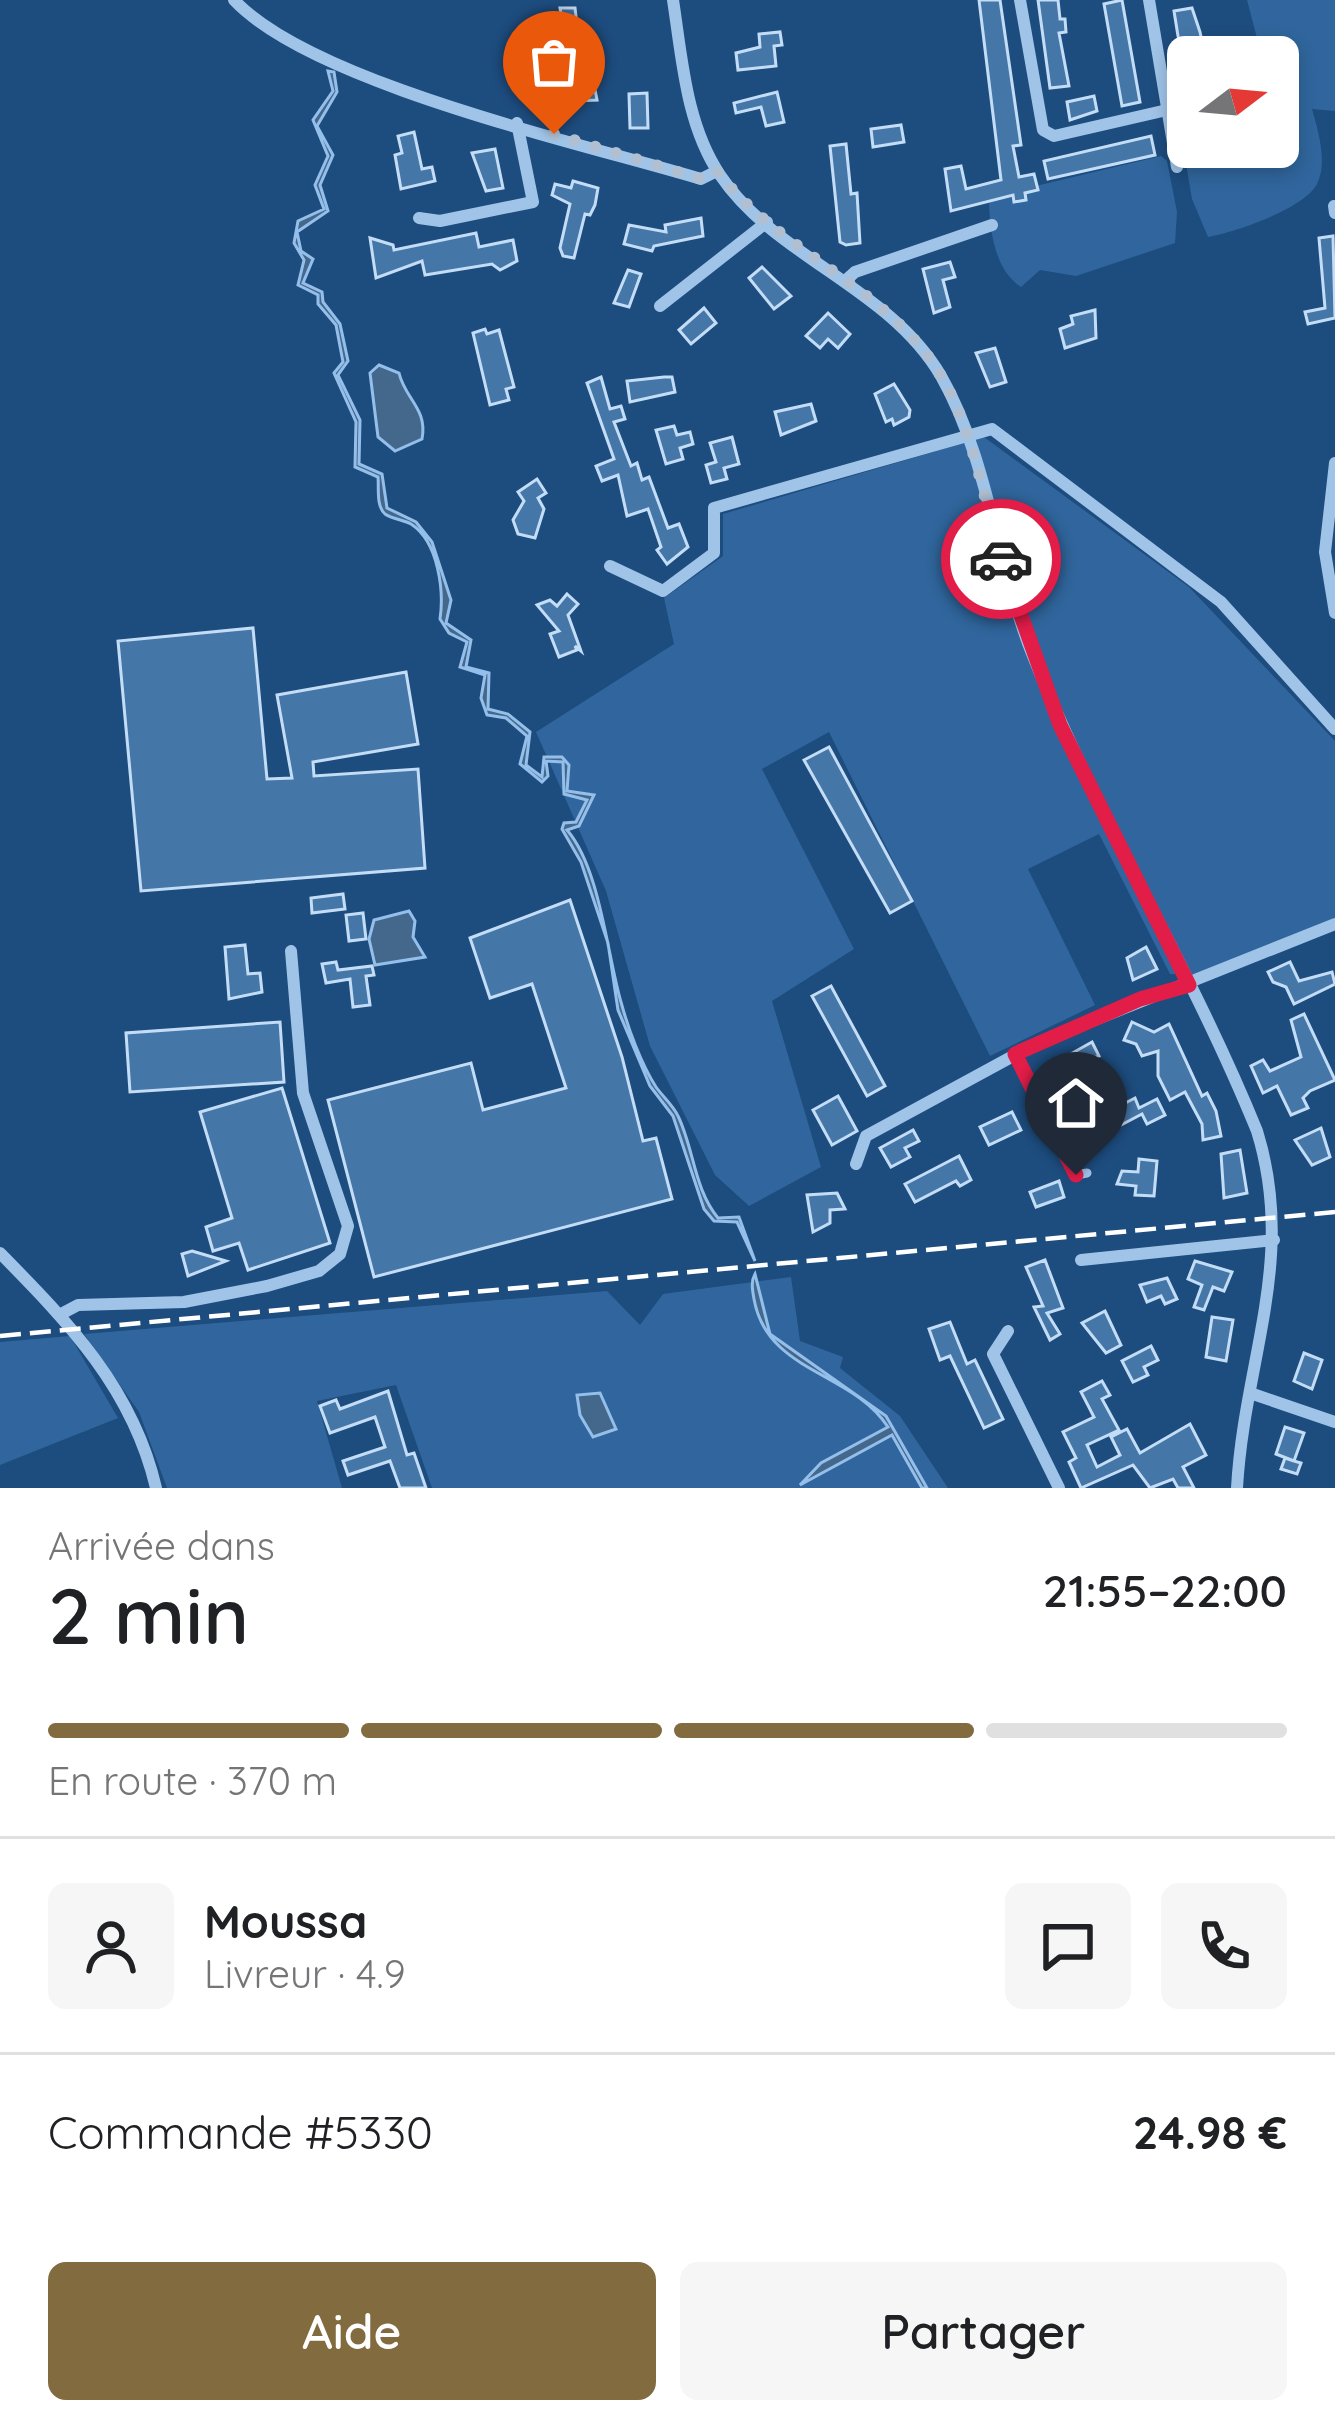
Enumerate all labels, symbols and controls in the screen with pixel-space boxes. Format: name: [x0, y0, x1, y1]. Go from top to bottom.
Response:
pin: [503, 11, 605, 134]
icon: bag: [521, 29, 587, 95]
north arrow: [1167, 36, 1299, 168]
map controls: [1167, 36, 1299, 168]
courier: [941, 499, 1061, 619]
icon: car: [968, 526, 1034, 592]
pin: [1025, 1052, 1127, 1175]
icon: home: [1043, 1070, 1109, 1136]
text: Arrivée dans: [48, 1521, 275, 1570]
text: 21:55–22:00: [1043, 1562, 1287, 1618]
text: 2 min: [48, 1566, 249, 1664]
text: En route · 370 m: [48, 1756, 337, 1805]
button: person: [48, 1883, 174, 2009]
button: chat: [1005, 1883, 1131, 2009]
button: phone: [1161, 1883, 1287, 2009]
text: Moussa: [204, 1893, 367, 1949]
text: Livreur · 4.9: [204, 1949, 405, 1998]
text: Commande #5330: [48, 2104, 433, 2160]
text: 24.98 €: [1133, 2104, 1287, 2160]
button: Aide: [48, 2262, 656, 2400]
button: Partager: [680, 2262, 1287, 2400]

